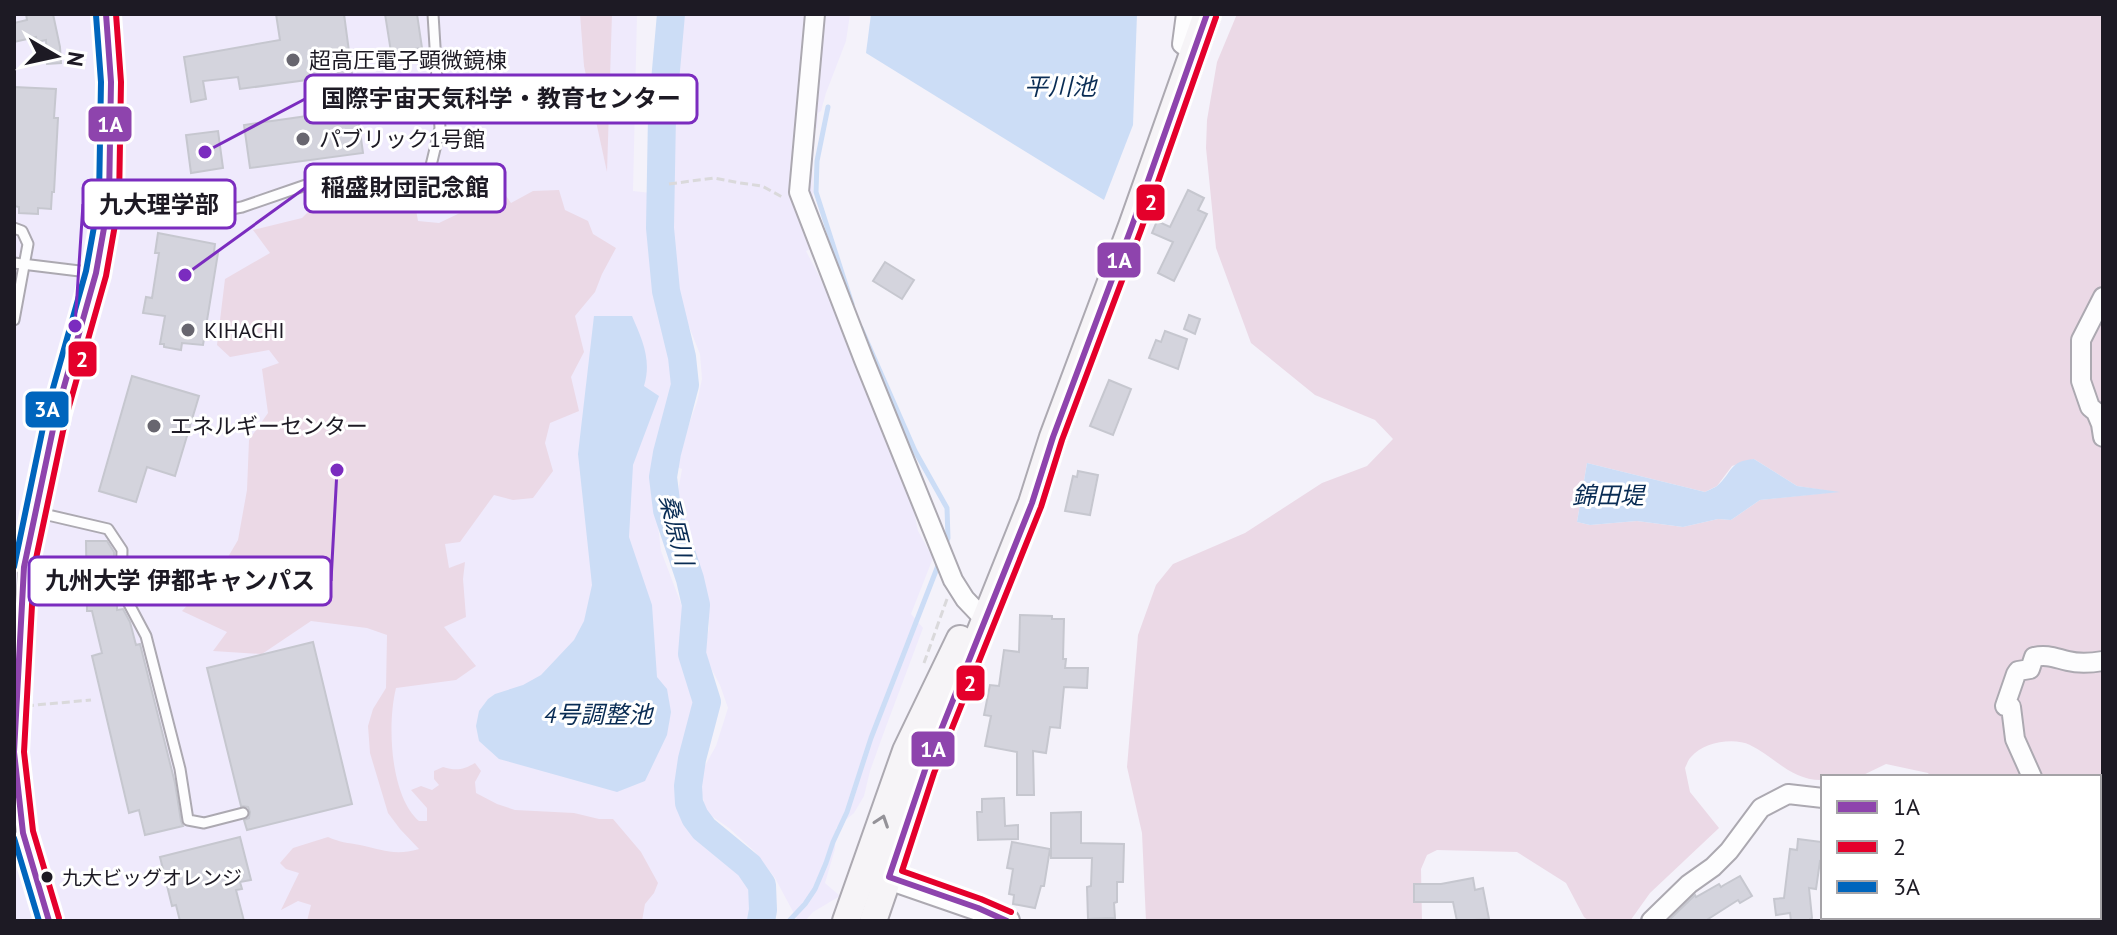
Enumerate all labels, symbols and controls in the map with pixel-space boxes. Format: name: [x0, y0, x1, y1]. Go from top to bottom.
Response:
north arrow: [16, 16, 96, 96]
place label: 超高圧電子顕微鏡棟: [309, 46, 507, 74]
text: N: [61, 50, 91, 68]
marker: 超高圧電子顕微鏡棟: [284, 51, 302, 69]
water label: 平川池: [1024, 71, 1098, 102]
callout: 国際宇宙天気科学・教育センター: [305, 75, 697, 123]
text: 国際宇宙天気科学・教育センター: [321, 83, 681, 114]
line badge: 1A: [87, 105, 133, 143]
text: 1A: [97, 110, 124, 138]
place label: パブリック1号館: [319, 125, 485, 153]
marker: パブリック1号館: [294, 130, 312, 148]
callout: 稲盛財団記念館: [305, 164, 505, 212]
text: 稲盛財団記念館: [321, 172, 489, 203]
callout: 九大理学部: [83, 180, 235, 228]
line badge: 2: [1135, 183, 1166, 222]
text: 2: [1145, 188, 1157, 216]
text: 九大理学部: [99, 189, 219, 220]
line badge: 1A: [1096, 241, 1142, 279]
text: 1A: [1106, 246, 1133, 274]
place label: KIHACHI: [204, 316, 285, 344]
marker: KIHACHI: [179, 321, 197, 339]
line badge: 2: [67, 340, 98, 378]
text: 2: [76, 345, 88, 373]
line badge: 3A: [24, 390, 70, 429]
text: 3A: [34, 395, 61, 423]
place label: エネルギーセンター: [170, 412, 368, 440]
marker: エネルギーセンター: [145, 417, 163, 435]
water label: 錦田堤: [1572, 480, 1647, 511]
water label: 桑原川: [653, 491, 701, 571]
callout: 九州大学 伊都キャンパス: [29, 557, 331, 605]
text: 九州大学 伊都キャンパス: [45, 565, 315, 596]
line badge: 2: [955, 664, 986, 702]
text: 2: [964, 669, 976, 697]
water label: 4号調整池: [544, 699, 654, 730]
line badge: 1A: [910, 730, 956, 768]
text: 1A: [920, 735, 947, 763]
legend: [1821, 775, 2101, 919]
text: 1A: [1893, 791, 1920, 822]
one-way arrow: [872, 815, 888, 829]
text: 2: [1893, 831, 1906, 862]
place label: 九大ビッグオレンジ: [62, 865, 242, 891]
marker: 九大ビッグオレンジ: [39, 869, 55, 885]
text: 3A: [1893, 871, 1920, 902]

